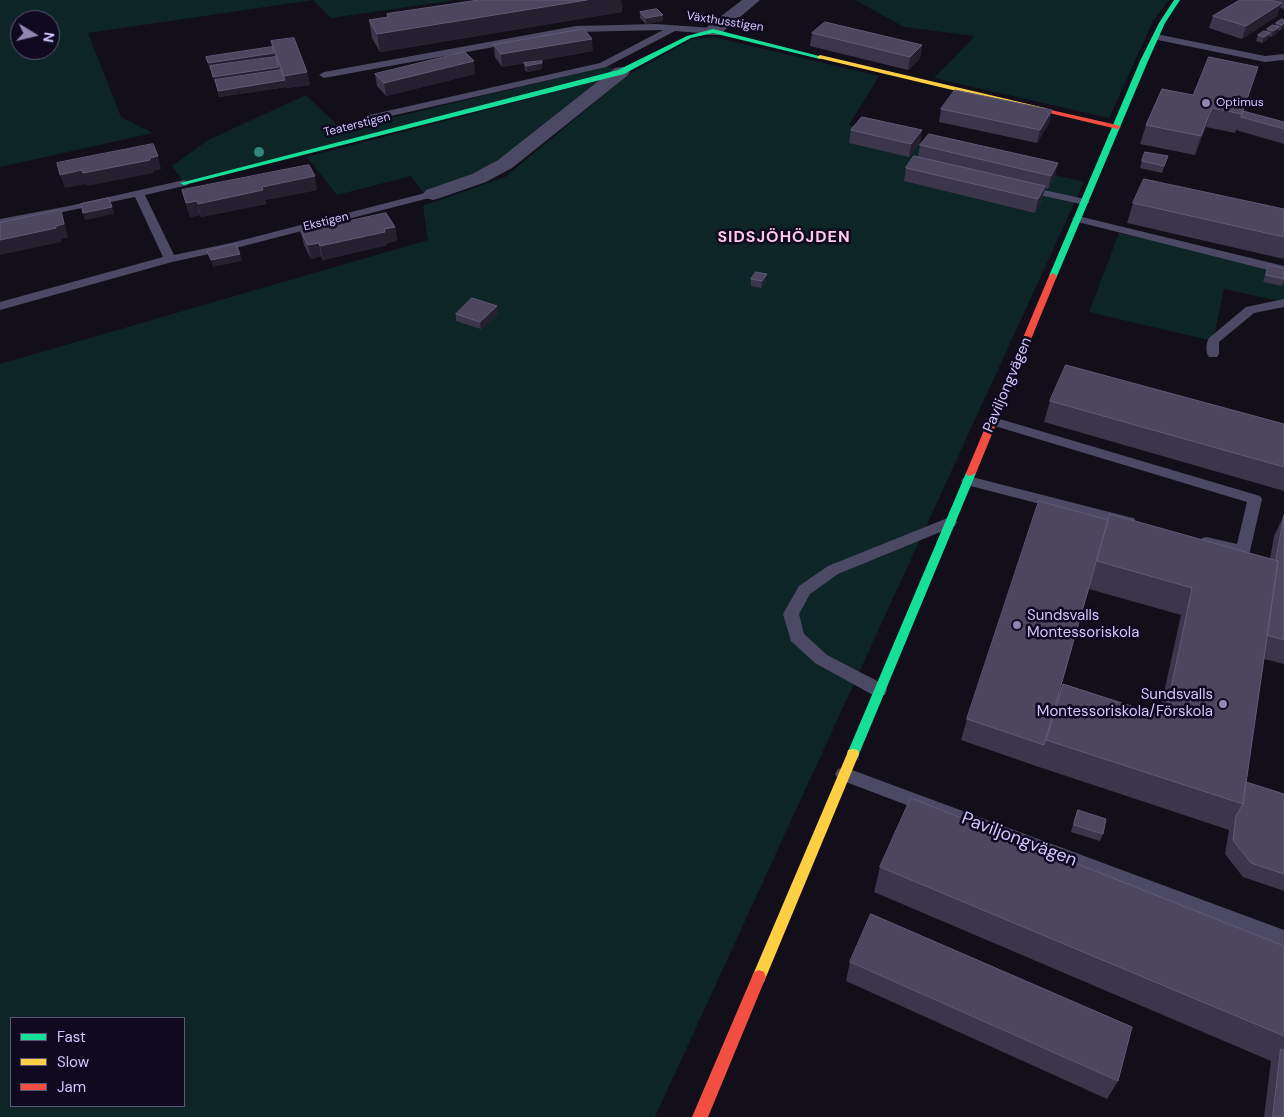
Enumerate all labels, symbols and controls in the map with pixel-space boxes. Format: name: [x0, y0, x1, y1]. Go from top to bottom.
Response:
street label: Växthusstigen: [685, 9, 765, 35]
north arrow: [10, 10, 60, 60]
text: N: [39, 31, 59, 44]
place label: Optimus: [1216, 96, 1264, 110]
marker: Optimus: [1200, 97, 1212, 109]
street label: Teaterstigen: [322, 110, 392, 140]
street label: Ekstigen: [302, 209, 350, 235]
district label: SIDSJÖHÖJDEN: [716, 228, 852, 248]
street label: Paviljongvägen: [980, 335, 1036, 435]
place label: Sundsvalls Montessoriskola: [1027, 607, 1139, 642]
marker: Sundsvalls Montessoriskola: [1011, 619, 1023, 631]
place label: Sundsvalls Montessoriskola/Förskola: [1037, 686, 1213, 721]
marker: Sundsvalls Montessoriskola/Förskola: [1217, 698, 1229, 710]
street label: Paviljongvägen: [958, 808, 1080, 872]
legend: [10, 1017, 185, 1107]
text: Fast: [57, 1027, 86, 1047]
text: Slow: [57, 1052, 89, 1072]
text: Jam: [57, 1077, 86, 1097]

